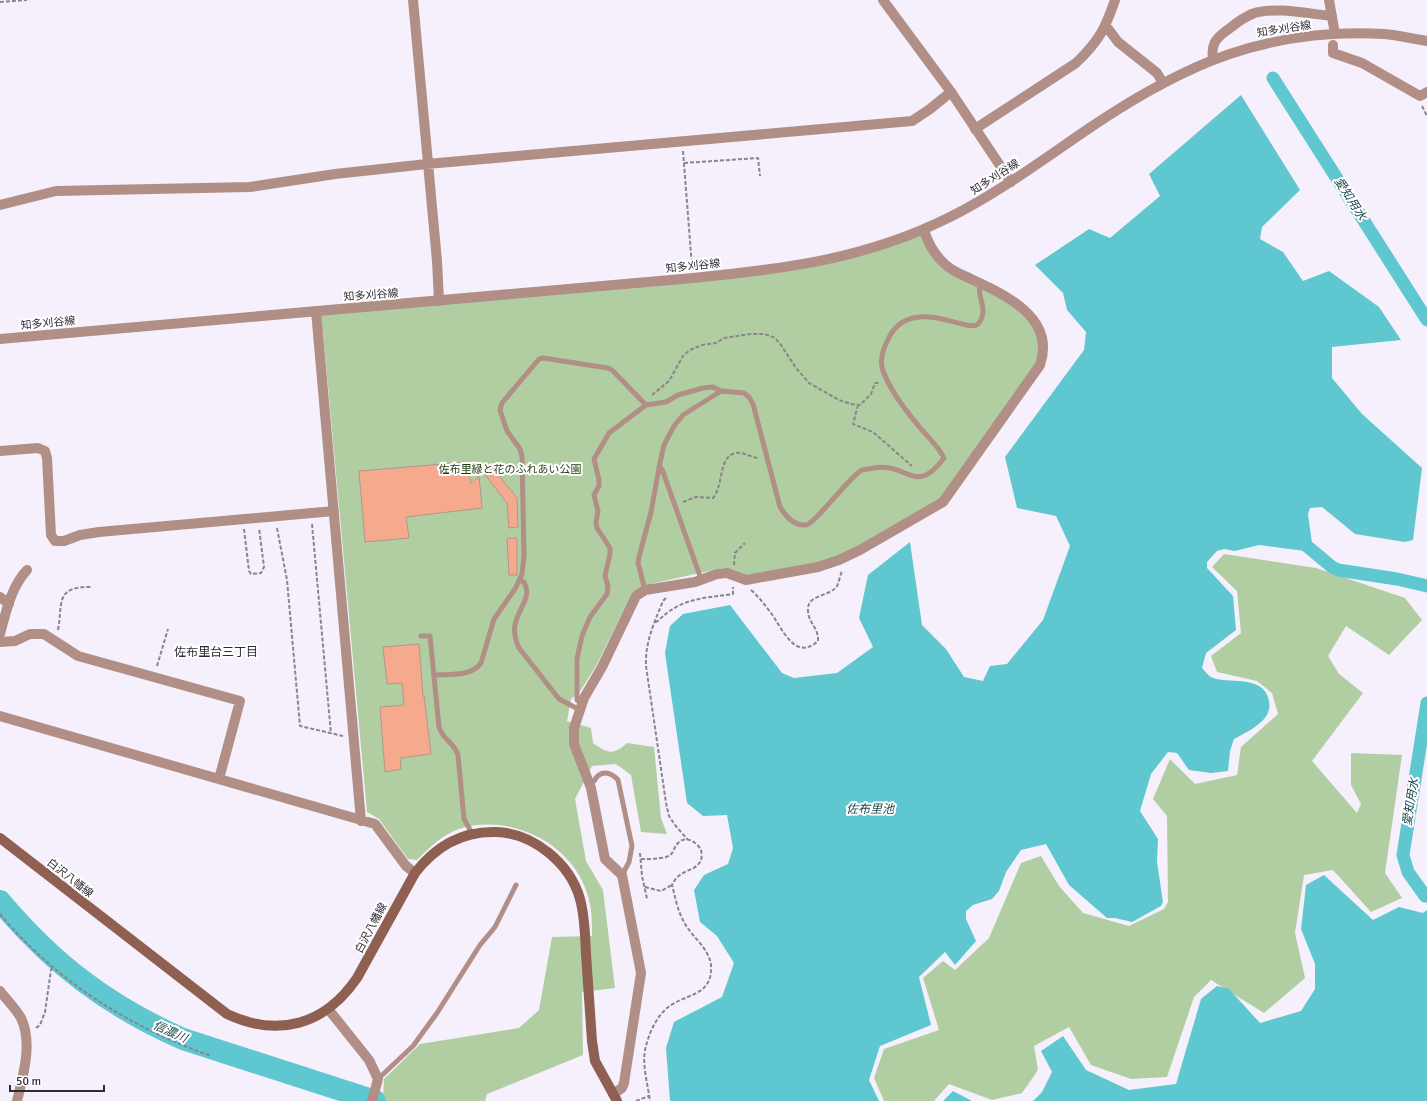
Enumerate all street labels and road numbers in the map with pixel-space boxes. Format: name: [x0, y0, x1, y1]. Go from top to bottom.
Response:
street label: 知多刈谷線: [1256, 18, 1312, 40]
street label: 知多刈谷線: [968, 157, 1022, 197]
street label: 知多刈谷線: [665, 257, 721, 275]
street label: 知多刈谷線: [343, 287, 399, 303]
street label: 知多刈谷線: [20, 314, 76, 332]
street label: 白沢八幡線: [44, 856, 96, 900]
street label: 白沢八幡線: [352, 901, 390, 955]

